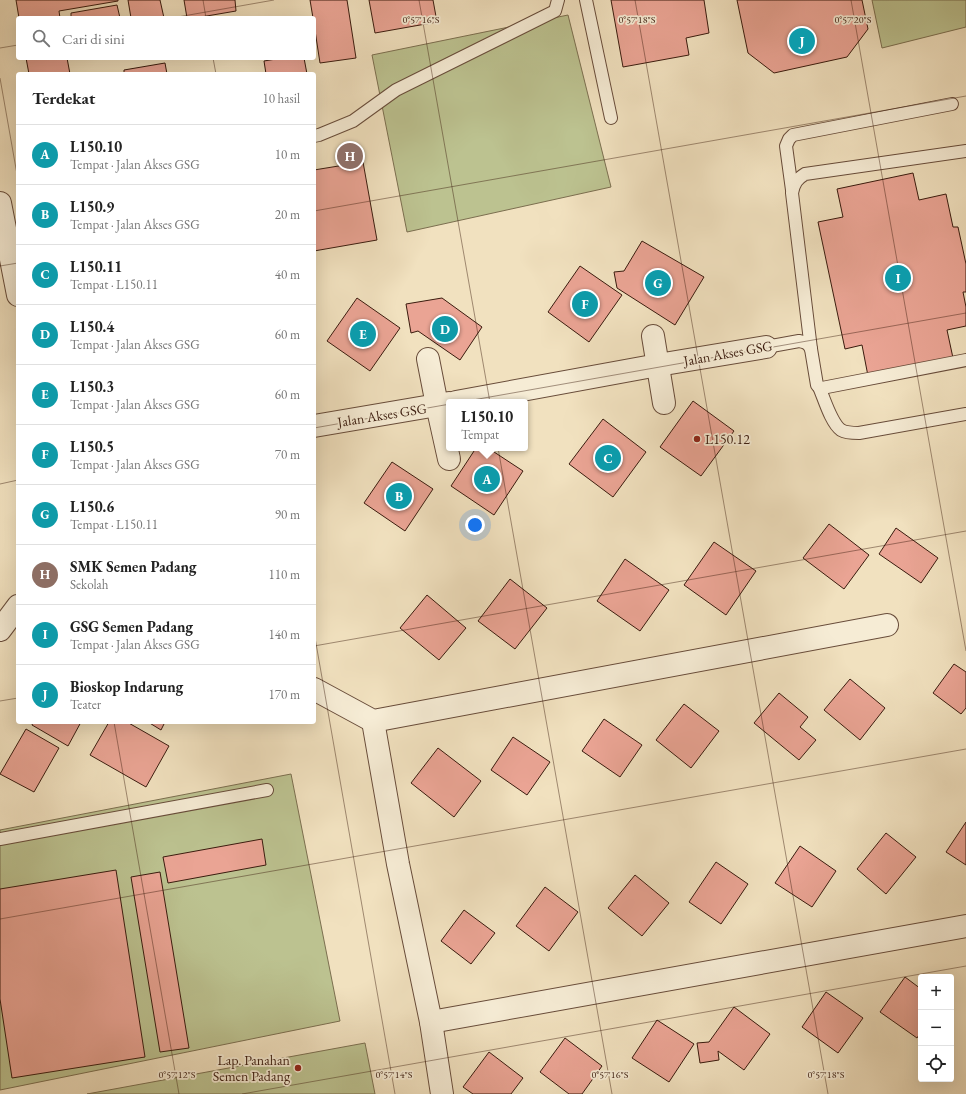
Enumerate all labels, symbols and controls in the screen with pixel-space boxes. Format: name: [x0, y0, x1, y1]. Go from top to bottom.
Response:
text: 0°57'16"S: [403, 13, 440, 26]
text: 0°57'18"S: [619, 13, 656, 26]
text: 0°57'20"S: [835, 13, 872, 26]
search box: [16, 16, 316, 60]
pin: J: [789, 26, 815, 56]
icon: search: [30, 27, 52, 49]
text: Cari di sini: [62, 29, 125, 48]
text: Terdekat: [32, 87, 95, 109]
text: 10 hasil: [263, 90, 300, 107]
text: L150.10: [70, 137, 122, 156]
pin: H: [337, 141, 363, 171]
text: A: [40, 146, 50, 163]
text: 10 m: [275, 146, 300, 163]
text: Tempat · Jalan Akses GSG: [70, 156, 200, 173]
text: L150.9: [70, 197, 114, 216]
text: B: [41, 206, 49, 223]
text: 20 m: [275, 206, 300, 223]
text: Tempat · Jalan Akses GSG: [70, 216, 200, 233]
text: L150.11: [70, 257, 122, 276]
pin: I: [885, 263, 911, 293]
text: C: [40, 266, 50, 283]
text: 40 m: [275, 266, 300, 283]
pin: G: [645, 268, 671, 298]
text: Tempat · L150.11: [70, 276, 158, 293]
pin: F: [572, 289, 598, 319]
pin: D: [432, 314, 458, 344]
text: L150.4: [70, 317, 114, 336]
pin: E: [350, 319, 376, 349]
text: D: [40, 326, 50, 343]
text: 60 m: [275, 326, 300, 343]
text: Tempat · Jalan Akses GSG: [70, 336, 200, 353]
street label: Jalan Akses GSG: [681, 336, 774, 370]
text: L150.3: [70, 377, 114, 396]
text: E: [41, 386, 49, 403]
text: 60 m: [275, 386, 300, 403]
text: Tempat · Jalan Akses GSG: [70, 396, 200, 413]
street label: Jalan Akses GSG: [335, 399, 428, 431]
popup: [446, 399, 528, 451]
text: L150.10: [461, 407, 513, 426]
text: Tempat: [461, 426, 499, 443]
place label: L150.12: [705, 430, 750, 448]
marker: L150.12: [692, 434, 702, 444]
text: L150.5: [70, 437, 114, 456]
pin: C: [595, 443, 621, 473]
text: F: [41, 446, 49, 463]
text: 70 m: [275, 446, 300, 463]
text: Tempat · Jalan Akses GSG: [70, 456, 200, 473]
pin: A: [474, 464, 500, 494]
pin: B: [386, 481, 412, 511]
text: L150.6: [70, 497, 114, 516]
text: G: [40, 506, 50, 523]
text: 90 m: [275, 506, 300, 523]
your location: [465, 515, 485, 535]
text: Tempat · L150.11: [70, 516, 158, 533]
text: SMK Semen Padang: [70, 557, 197, 576]
text: H: [40, 566, 50, 583]
text: 110 m: [269, 566, 300, 583]
text: Sekolah: [70, 576, 108, 593]
text: GSG Semen Padang: [70, 617, 193, 636]
text: I: [43, 626, 47, 643]
text: 140 m: [269, 626, 300, 643]
text: Tempat · Jalan Akses GSG: [70, 636, 200, 653]
text: Bioskop Indarung: [70, 677, 183, 696]
text: J: [43, 686, 47, 703]
text: 170 m: [269, 686, 300, 703]
text: Teater: [70, 696, 101, 713]
map controls: [918, 974, 954, 1082]
button: +: [918, 974, 954, 1010]
button: −: [918, 1010, 954, 1046]
button: locate: [918, 1046, 954, 1082]
place label: Lap. Panahan Semen Padang: [213, 1051, 291, 1085]
marker: Lap. Panahan Semen Padang: [293, 1063, 303, 1073]
text: 0°57'12"S: [159, 1068, 196, 1081]
text: 0°57'14"S: [376, 1068, 413, 1081]
text: 0°57'16"S: [592, 1068, 629, 1081]
text: 0°57'18"S: [808, 1068, 845, 1081]

